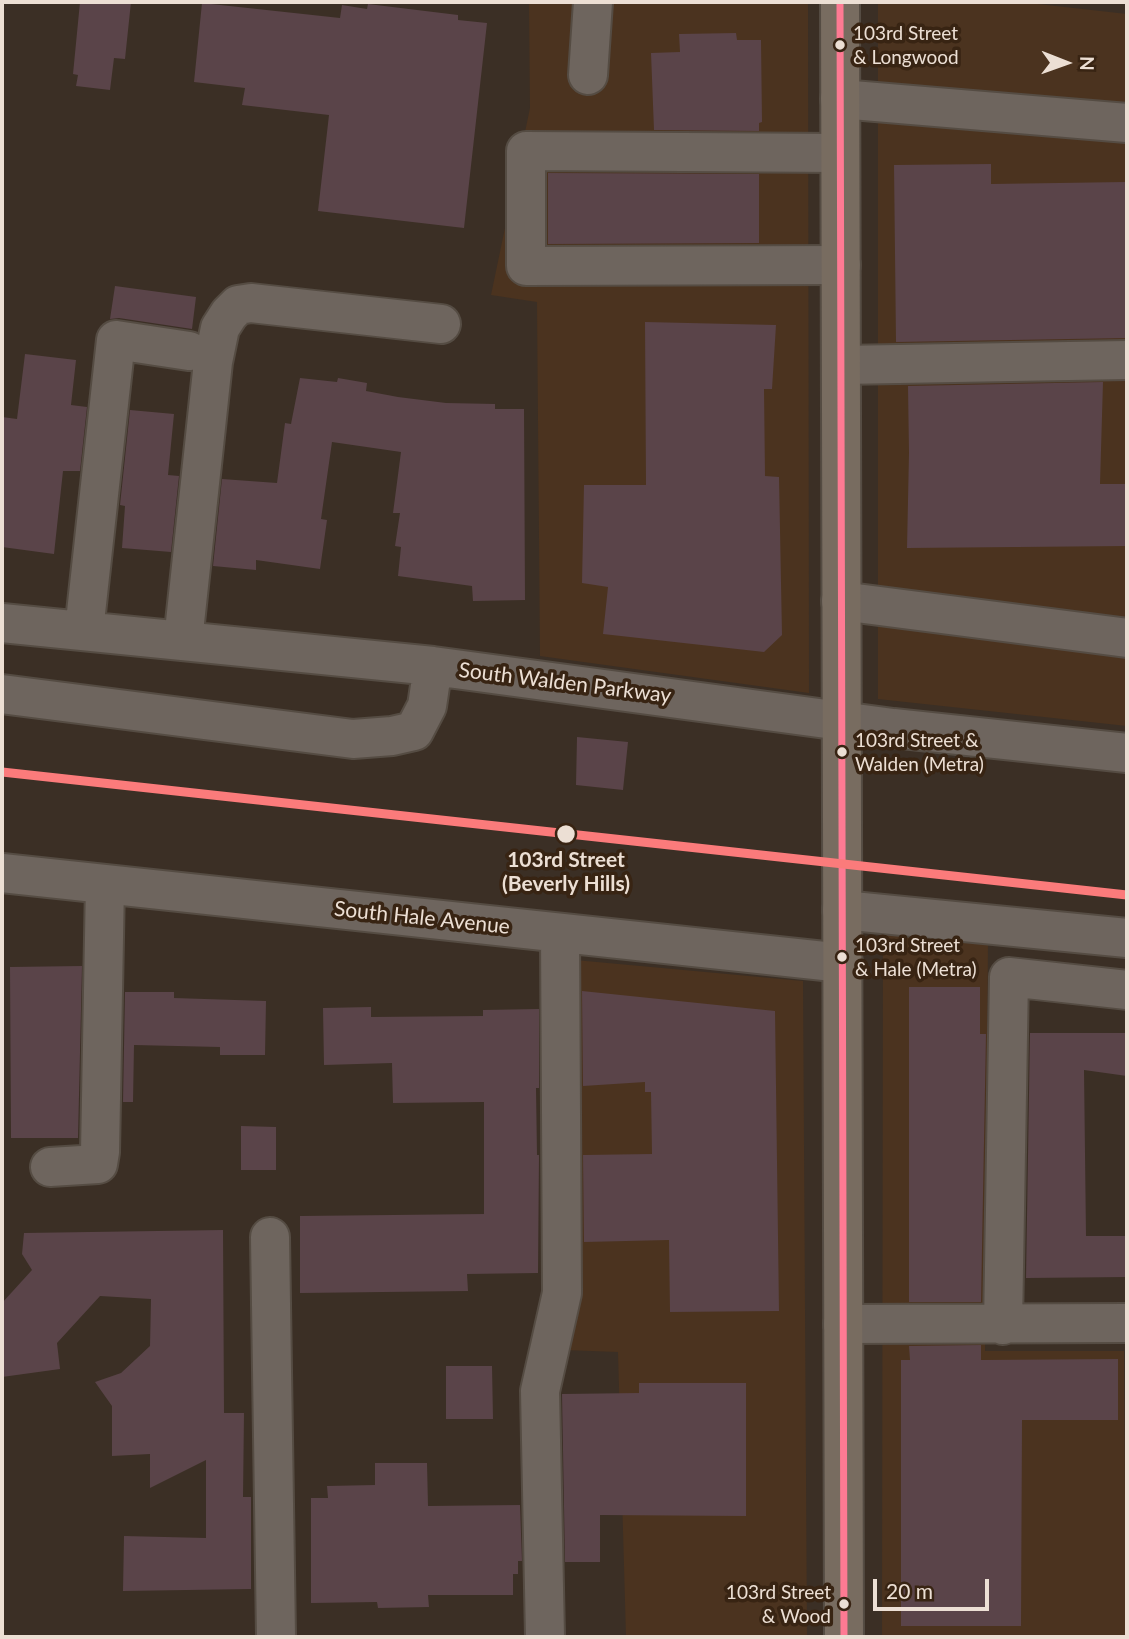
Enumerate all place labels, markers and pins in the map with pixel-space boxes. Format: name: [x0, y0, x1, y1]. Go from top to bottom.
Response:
place label: 103rd Street & Longwood: [853, 23, 959, 67]
marker: 103rd Street & Longwood: [833, 38, 847, 52]
place label: 103rd Street & Walden (Metra): [855, 730, 984, 774]
marker: 103rd Street & Walden (Metra): [835, 745, 849, 759]
marker: 103rd Street (Beverly Hills): [555, 823, 577, 845]
place label: 103rd Street (Beverly Hills): [502, 847, 630, 897]
place label: 103rd Street & Hale (Metra): [855, 935, 977, 979]
marker: 103rd Street & Hale (Metra): [835, 950, 849, 964]
place label: 103rd Street & Wood: [726, 1582, 831, 1626]
marker: 103rd Street & Wood: [837, 1597, 851, 1611]

